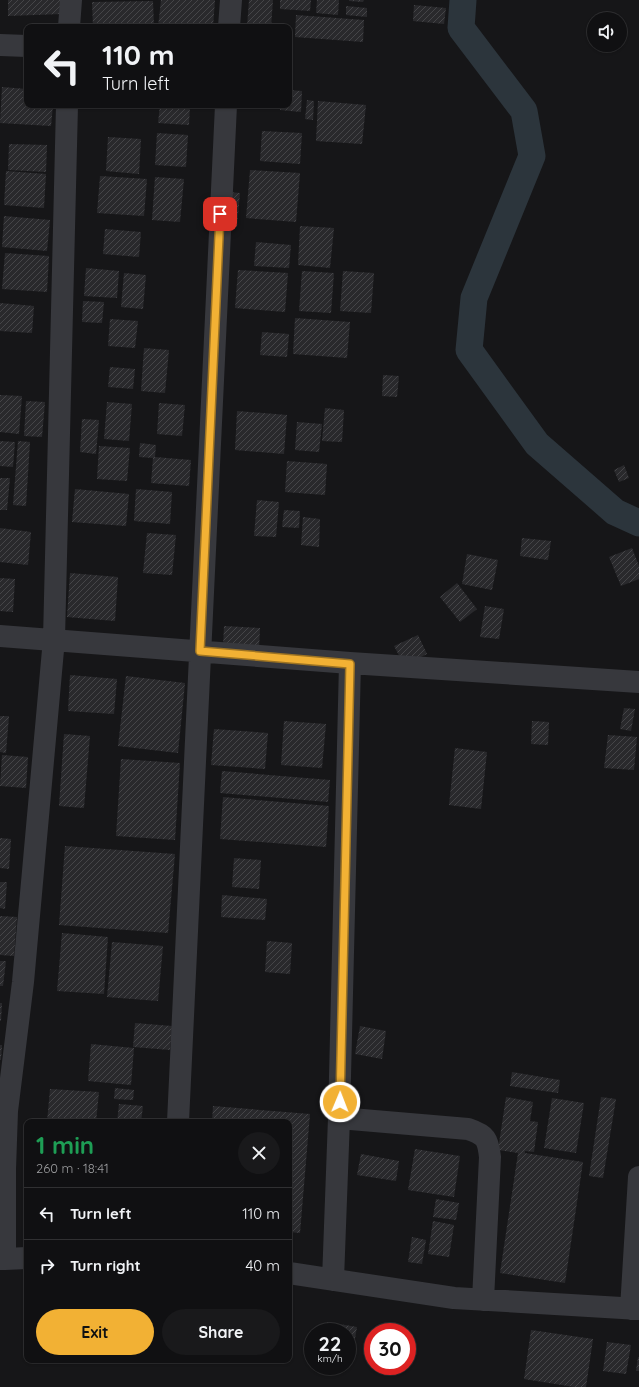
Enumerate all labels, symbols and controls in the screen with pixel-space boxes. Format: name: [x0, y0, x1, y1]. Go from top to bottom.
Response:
map controls: [587, 12, 627, 52]
button: sound: [587, 12, 627, 52]
text: 110 m: [102, 37, 175, 72]
icon: left: [36, 40, 88, 92]
text: Turn left: [102, 72, 170, 95]
pin: [203, 197, 237, 231]
icon: arrive: [209, 203, 231, 225]
position arrow: [319, 1081, 361, 1123]
text: 1 min: [36, 1130, 94, 1160]
button: close: [238, 1132, 280, 1174]
text: 260 m · 18:41: [36, 1160, 109, 1176]
icon: left: [36, 1203, 58, 1225]
text: Turn left: [70, 1204, 132, 1223]
text: 110 m: [242, 1204, 280, 1223]
icon: right: [36, 1255, 58, 1277]
text: Turn right: [70, 1256, 141, 1275]
text: 40 m: [245, 1256, 280, 1275]
button: Exit: [36, 1309, 154, 1355]
button: Share: [162, 1309, 280, 1355]
speed limit sign: 30: [364, 1323, 416, 1375]
text: 22: [319, 1331, 341, 1356]
text: km/h: [317, 1352, 343, 1365]

